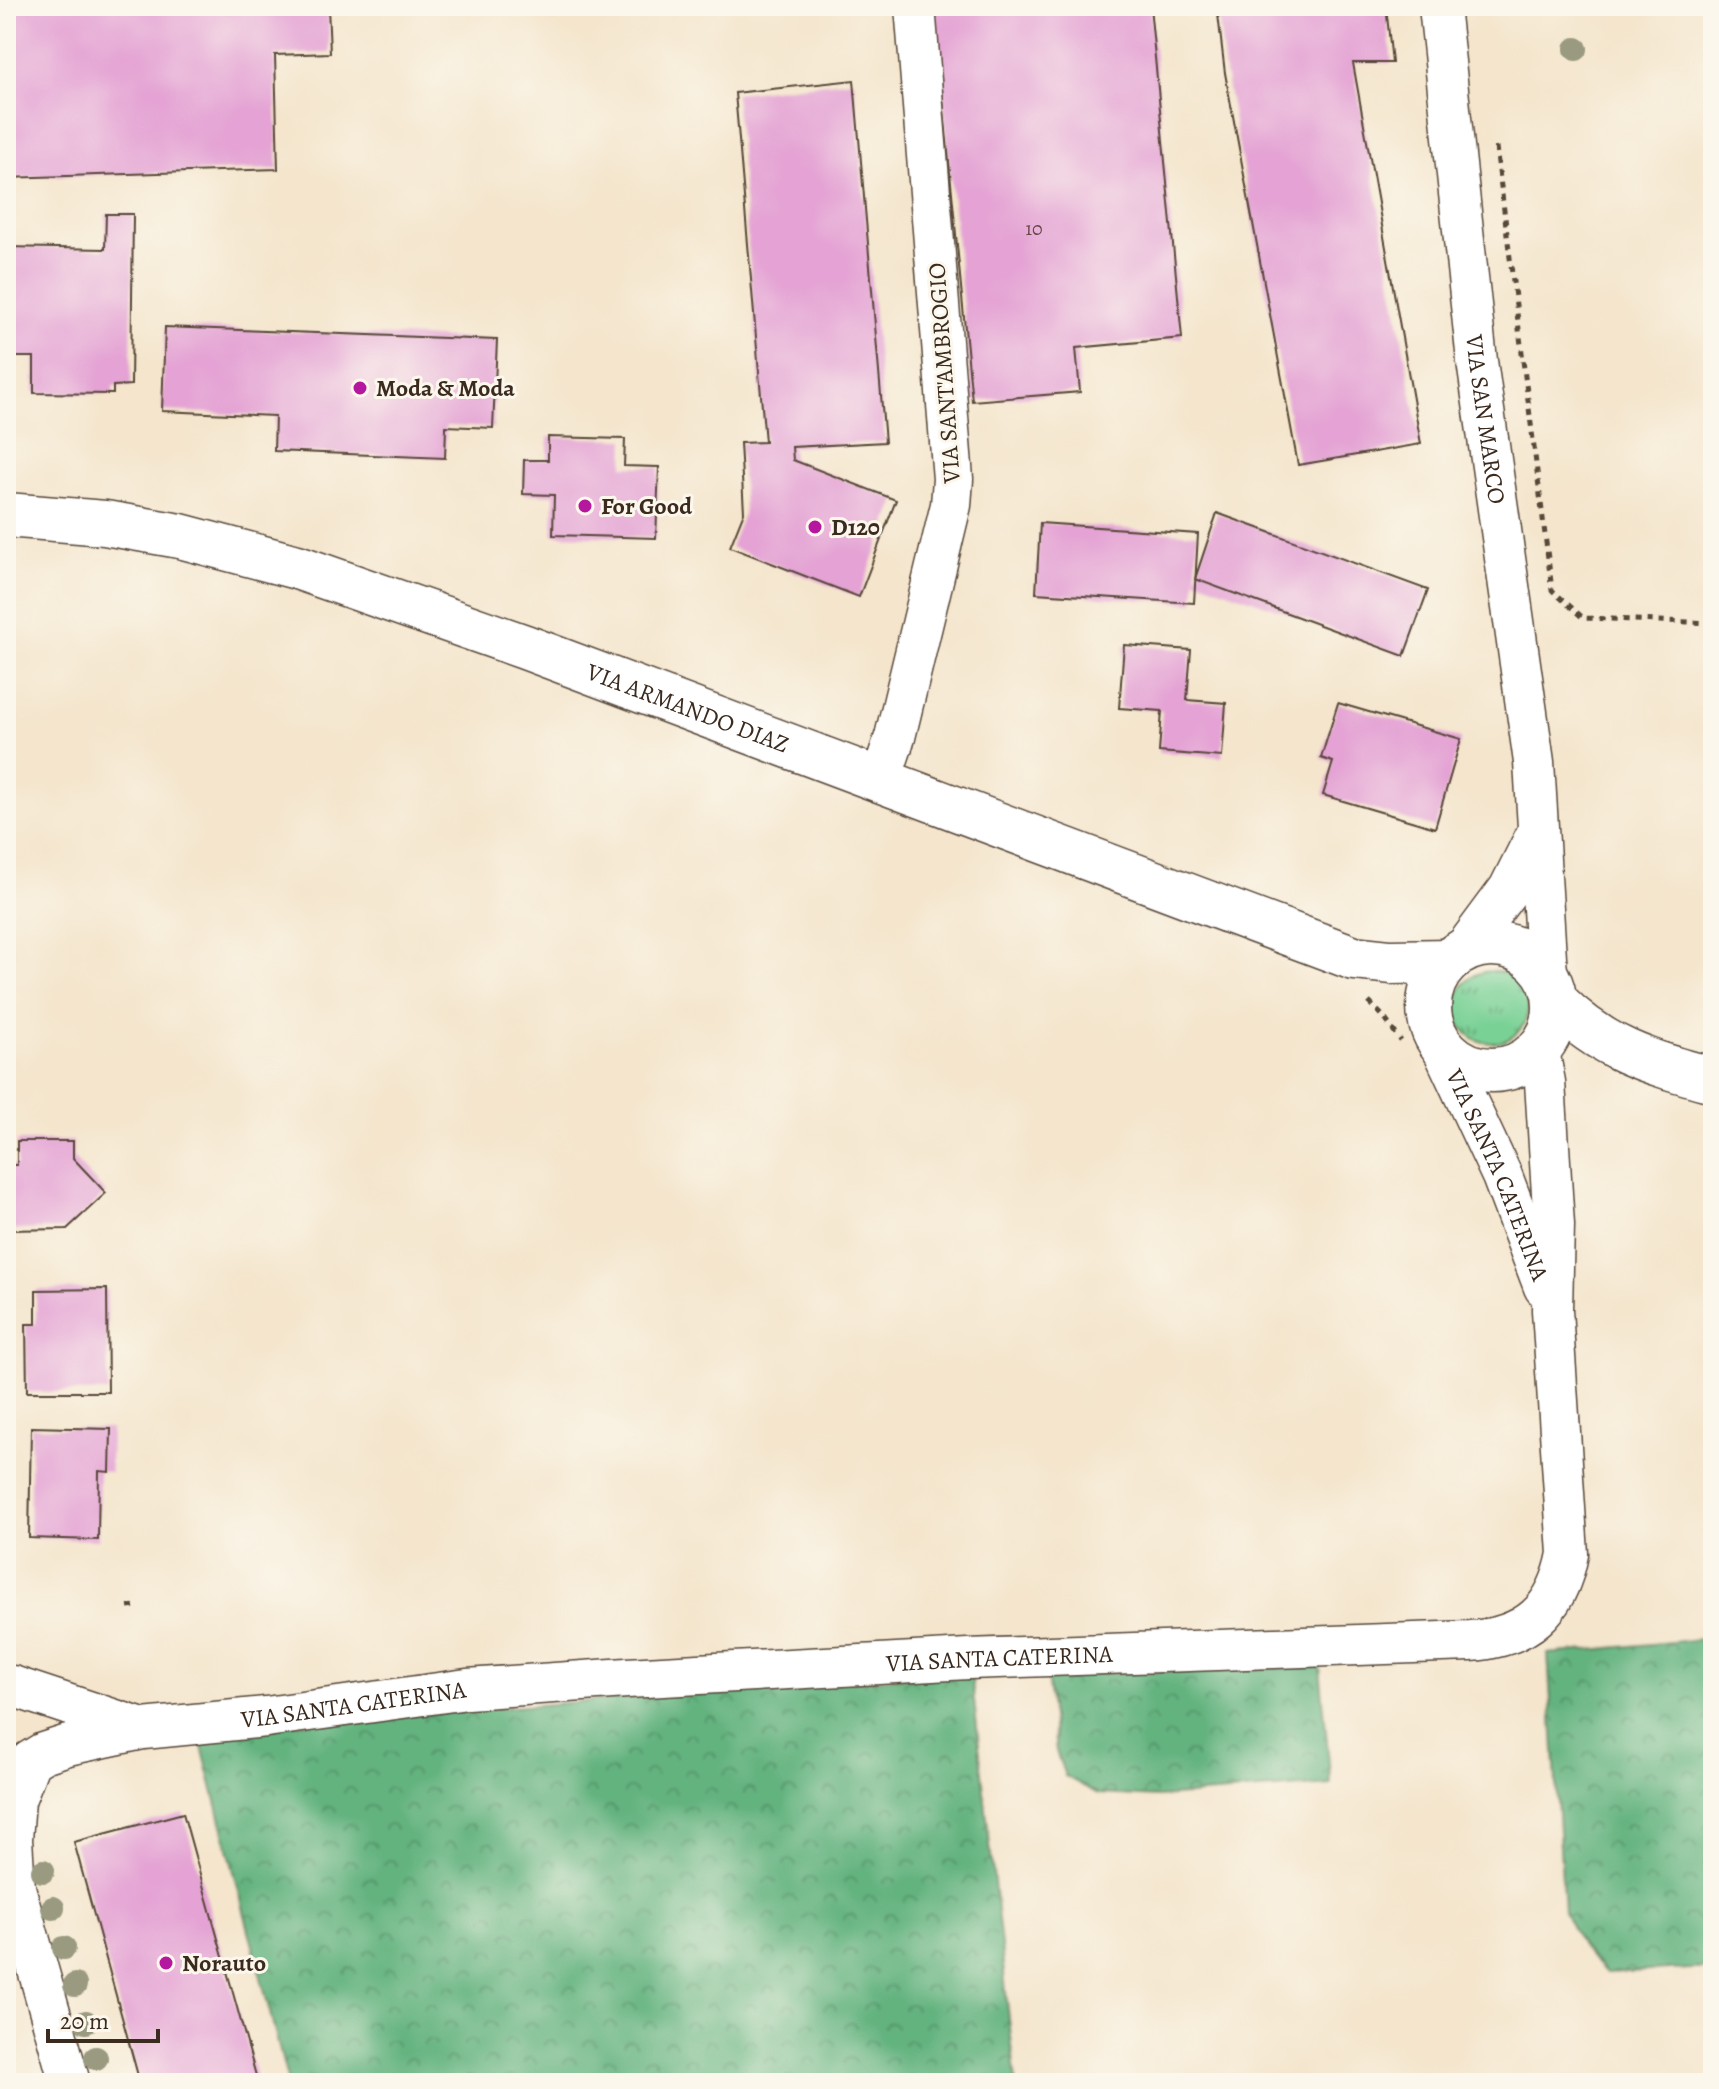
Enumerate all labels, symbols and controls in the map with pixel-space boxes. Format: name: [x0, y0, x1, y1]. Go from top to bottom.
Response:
house number: 10: [1025, 215, 1043, 242]
street label: VIA SANT'AMBROGIO: [920, 262, 968, 485]
street label: VIA SAN MARCO: [1458, 332, 1513, 506]
place label: Moda & Moda: [376, 372, 515, 404]
marker: Moda & Moda: [351, 379, 369, 397]
place label: For Good: [601, 490, 692, 522]
marker: For Good: [576, 497, 594, 515]
place label: D120: [831, 511, 880, 543]
marker: D120: [806, 518, 824, 536]
street label: VIA ARMANDO DIAZ: [581, 655, 793, 761]
street label: VIA SANTA CATERINA: [1438, 1063, 1556, 1286]
street label: VIA SANTA CATERINA: [884, 1638, 1114, 1680]
street label: VIA SANTA CATERINA: [238, 1673, 469, 1735]
place label: Norauto: [182, 1947, 266, 1979]
marker: Norauto: [157, 1954, 175, 1972]
scale bar: [48, 1993, 158, 2043]
text: 20 m: [60, 2005, 109, 2037]

